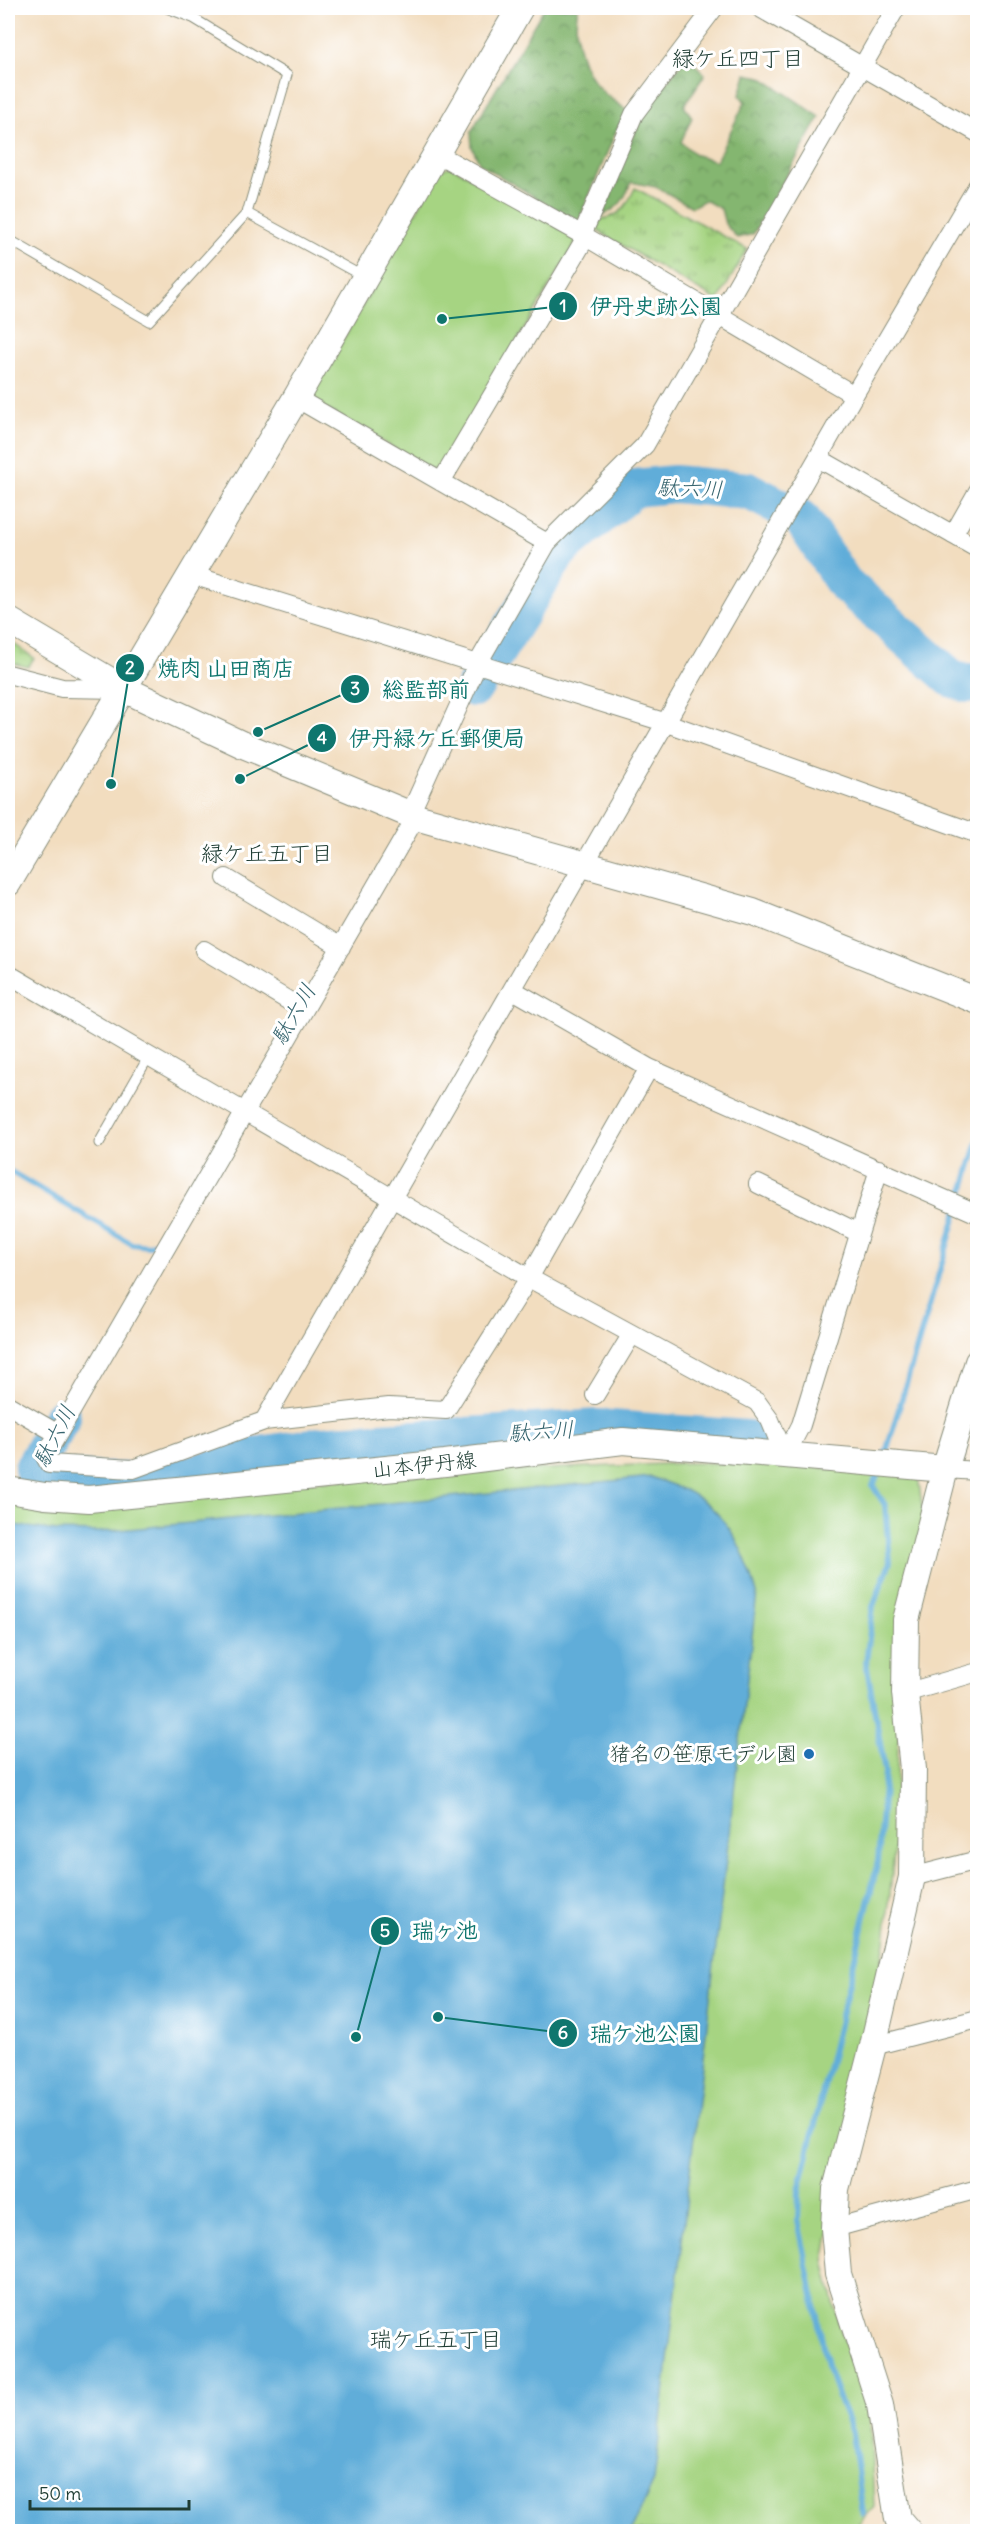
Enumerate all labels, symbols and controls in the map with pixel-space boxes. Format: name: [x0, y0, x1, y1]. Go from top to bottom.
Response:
district label: 緑ケ丘四丁目: [672, 44, 804, 72]
callout: 伊丹史跡公園: [548, 286, 734, 326]
text: 伊丹史跡公園: [590, 292, 722, 320]
text: 1: [559, 294, 567, 317]
water label: 駄六川: [657, 473, 723, 503]
callout: 焼肉 山田商店: [115, 648, 306, 688]
text: 焼肉 山田商店: [157, 654, 295, 682]
text: 2: [125, 656, 135, 679]
callout: 総監部前: [340, 669, 482, 709]
text: 総監部前: [382, 675, 470, 703]
text: 3: [350, 677, 360, 700]
callout: 伊丹緑ケ丘郵便局: [307, 718, 537, 758]
text: 伊丹緑ケ丘郵便局: [349, 724, 525, 752]
text: 4: [317, 726, 328, 749]
district label: 緑ケ丘五丁目: [201, 839, 333, 867]
water label: 駄六川: [264, 978, 322, 1050]
water label: 駄六川: [27, 1400, 81, 1472]
water label: 駄六川: [507, 1415, 575, 1447]
street label: 山本伊丹線: [370, 1446, 478, 1483]
place label: 猪名の笹原モデル園: [609, 1740, 797, 1767]
marker: 猪名の笹原モデル園: [802, 1747, 816, 1761]
callout: 瑞ヶ池: [370, 1911, 490, 1951]
text: 瑞ヶ池: [412, 1916, 478, 1944]
text: 5: [380, 1919, 390, 1942]
callout: 瑞ケ池公園: [548, 2013, 712, 2053]
text: 瑞ケ池公園: [590, 2019, 700, 2047]
text: 6: [558, 2021, 568, 2044]
district label: 瑞ケ丘五丁目: [370, 2325, 502, 2353]
scale bar: [30, 2473, 189, 2511]
text: 50 m: [39, 2482, 81, 2505]

